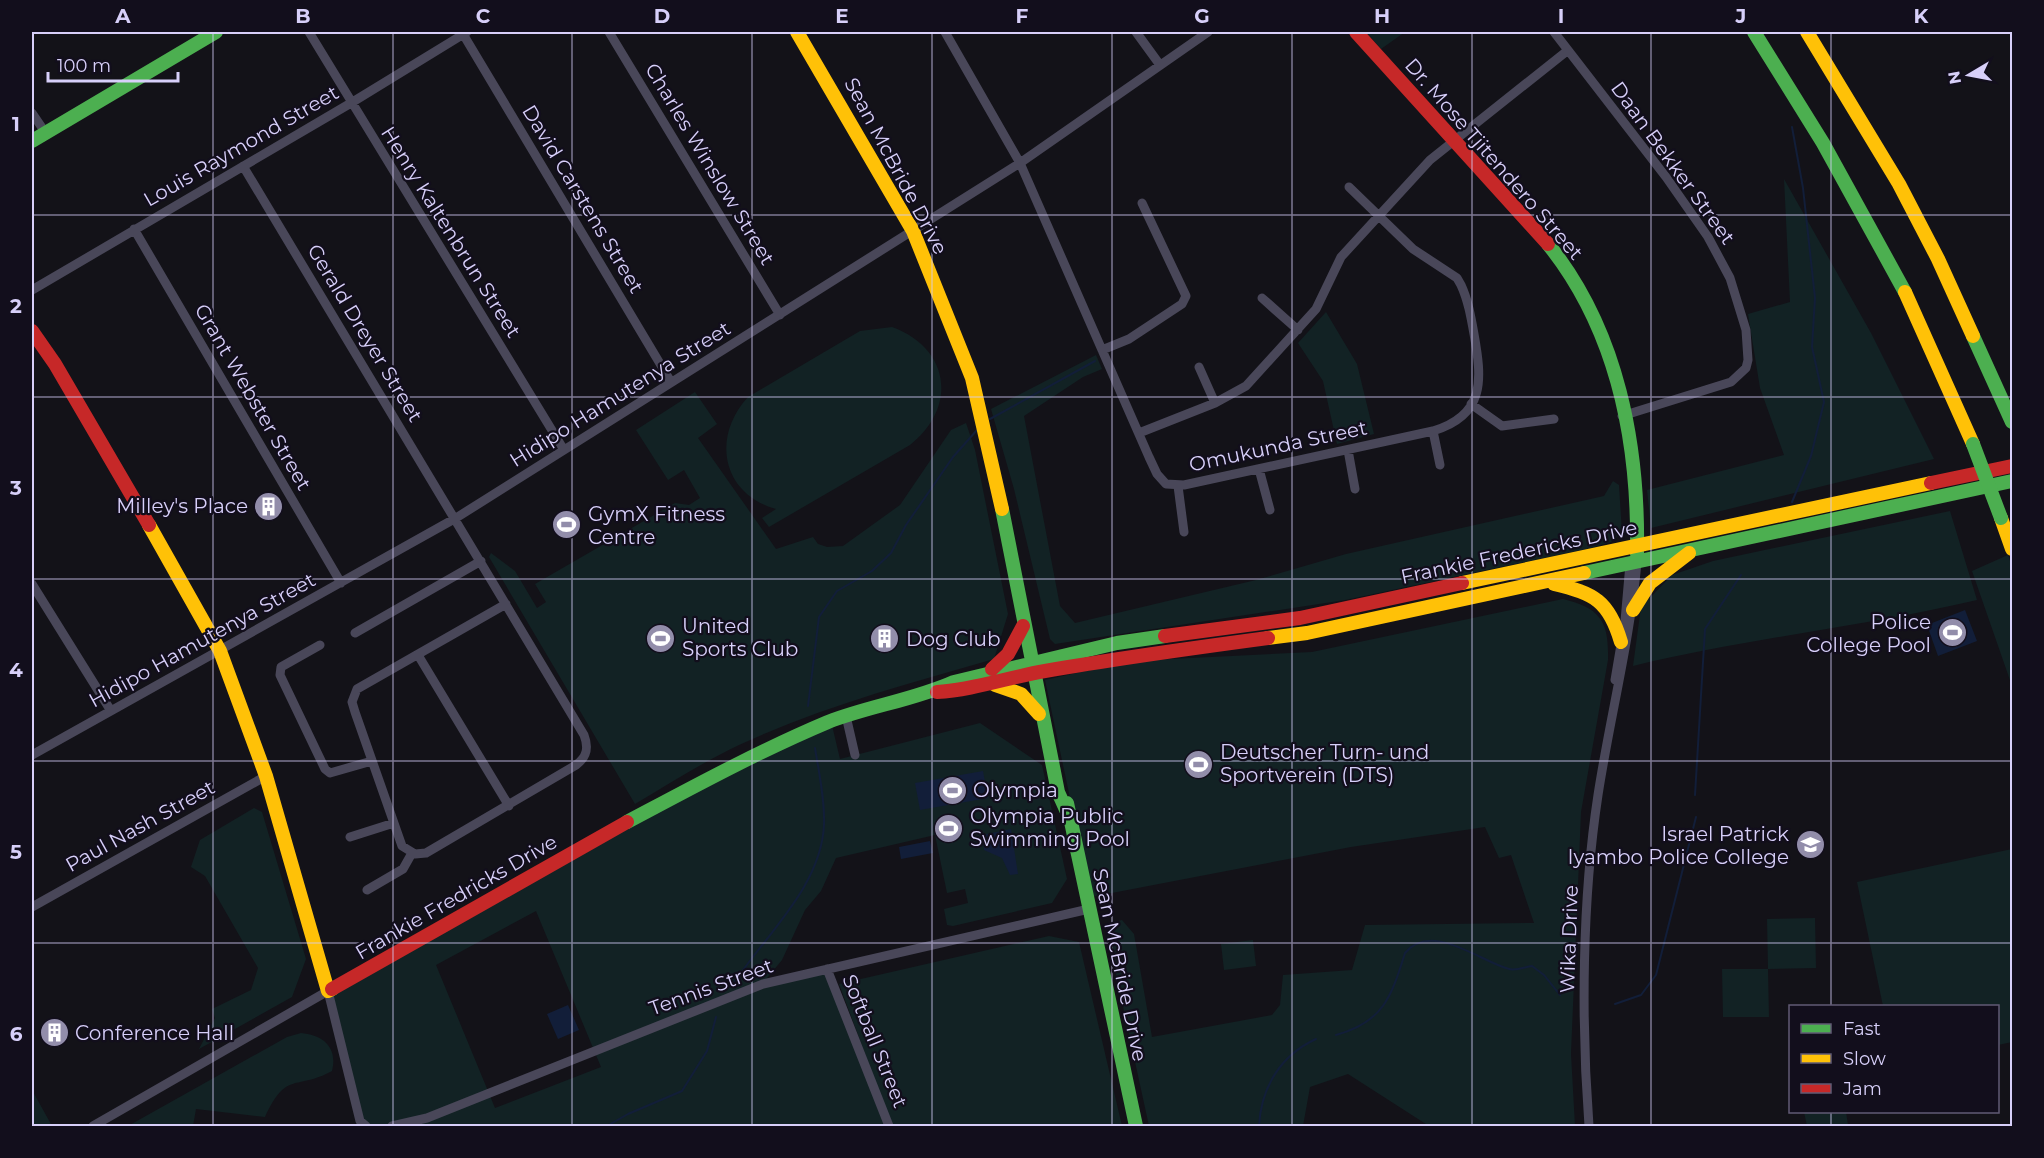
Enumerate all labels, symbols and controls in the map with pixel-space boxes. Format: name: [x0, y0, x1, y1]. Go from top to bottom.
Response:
text: A: [114, 4, 131, 28]
text: B: [295, 4, 311, 28]
text: C: [476, 4, 491, 28]
text: D: [654, 4, 670, 28]
text: E: [835, 4, 849, 28]
text: F: [1016, 4, 1029, 28]
text: G: [1194, 4, 1210, 28]
text: H: [1374, 4, 1390, 28]
text: I: [1558, 4, 1564, 28]
text: J: [1735, 4, 1746, 28]
text: K: [1914, 4, 1930, 28]
scale bar: [48, 45, 178, 83]
north arrow: [1939, 45, 1999, 105]
street label: Dr. Mose Tjitendero Street: [1400, 53, 1588, 265]
text: 100 m: [57, 55, 111, 77]
street label: Charles Winslow Street: [640, 59, 780, 269]
text: N: [1944, 69, 1965, 86]
street label: Sean McBride Drive: [839, 74, 953, 258]
street label: Daan Bekker Street: [1606, 77, 1740, 249]
street label: Louis Raymond Street: [139, 80, 343, 212]
street label: David Carstens Street: [517, 100, 649, 298]
text: 1: [12, 112, 20, 136]
street label: Henry Kaltenbrun Street: [376, 122, 526, 342]
street label: Gerald Dreyer Street: [302, 240, 428, 426]
text: 2: [10, 294, 22, 318]
street label: Grant Webster Street: [190, 299, 316, 495]
street label: Hidipo Hamutenya Street: [505, 316, 735, 472]
street label: Omukunda Street: [1187, 415, 1369, 477]
text: 3: [9, 476, 22, 500]
building icon: Milley's Place: [253, 490, 285, 522]
place label: Milley's Place: [116, 494, 248, 518]
place label: GymX Fitness Centre: [588, 502, 725, 549]
sports icon: GymX Fitness Centre: [551, 509, 583, 541]
street label: Frankie Fredericks Drive: [1399, 515, 1639, 589]
street label: Hidipo Hamutenya Street: [84, 568, 320, 712]
place label: Police College Pool: [1806, 610, 1931, 657]
place label: United Sports Club: [682, 614, 798, 661]
sports icon: Police College Pool: [1936, 617, 1968, 649]
sports icon: United Sports Club: [645, 622, 677, 654]
building icon: Dog Club: [869, 623, 901, 655]
place label: Dog Club: [906, 627, 1001, 651]
text: 4: [9, 658, 23, 682]
place label: Deutscher Turn- und Sportverein (DTS): [1220, 740, 1429, 787]
sports icon: Deutscher Turn- und Sportverein (DTS): [1183, 748, 1215, 780]
sports icon: Olympia: [936, 774, 968, 806]
street label: Paul Nash Street: [61, 775, 219, 877]
place label: Olympia: [973, 778, 1058, 802]
place label: Olympia Public Swimming Pool: [970, 804, 1130, 851]
sports icon: Olympia Public Swimming Pool: [933, 812, 965, 844]
place label: Israel Patrick Iyambo Police College: [1567, 822, 1789, 869]
street label: Frankie Fredricks Drive: [351, 829, 561, 965]
school or university icon: Israel Patrick Iyambo Police College: [1794, 829, 1826, 861]
text: 5: [10, 840, 22, 864]
street label: Sean McBride Drive: [1088, 866, 1152, 1064]
street label: Wika Drive: [1555, 884, 1583, 994]
street label: Tennis Street: [646, 953, 776, 1021]
street label: Softball Street: [837, 971, 913, 1111]
legend: [1789, 1005, 1999, 1113]
building icon: Conference Hall: [38, 1017, 70, 1049]
text: Fast: [1843, 1018, 1881, 1040]
place label: Conference Hall: [75, 1021, 234, 1045]
text: 6: [10, 1022, 23, 1046]
text: Slow: [1843, 1048, 1886, 1070]
text: Jam: [1842, 1078, 1882, 1100]

